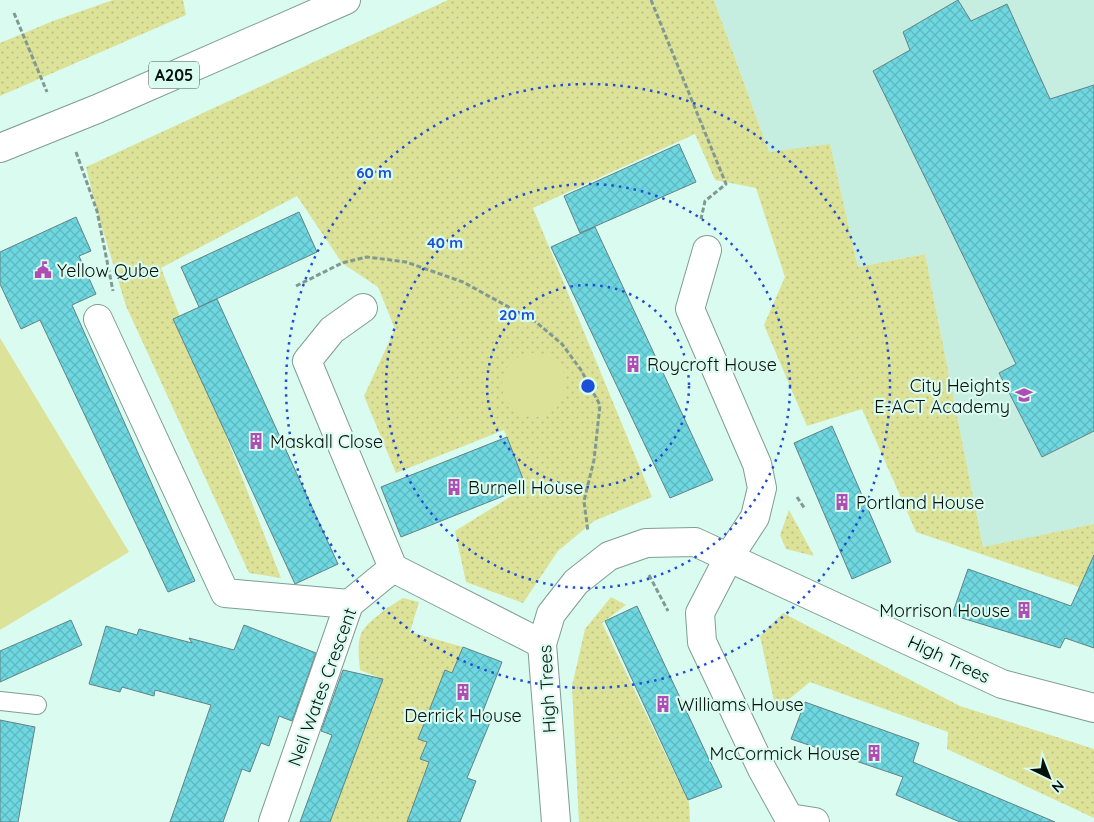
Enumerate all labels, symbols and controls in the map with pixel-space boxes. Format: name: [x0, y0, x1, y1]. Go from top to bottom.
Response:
road number: A205: [149, 62, 199, 88]
text: 60 m: [356, 163, 392, 182]
text: 40 m: [427, 233, 463, 252]
place label: Yellow Qube: [57, 259, 159, 282]
public building icon: Yellow Qube: [33, 260, 53, 280]
text: 20 m: [499, 305, 535, 324]
place label: Roycroft House: [647, 353, 777, 376]
building icon: Roycroft House: [623, 354, 643, 374]
place label: City Heights E-ACT Academy: [874, 374, 1010, 418]
centre of rings: [579, 377, 597, 395]
school or university icon: City Heights E-ACT Academy: [1014, 385, 1034, 405]
place label: Maskall Close: [270, 430, 383, 453]
building icon: Maskall Close: [246, 431, 266, 451]
place label: Burnell House: [468, 476, 583, 499]
building icon: Burnell House: [444, 477, 464, 497]
place label: Portland House: [856, 491, 984, 514]
building icon: Portland House: [832, 492, 852, 512]
place label: Morrison House: [879, 599, 1010, 622]
building icon: Morrison House: [1014, 600, 1034, 620]
street label: Neil Wates Crescent: [283, 605, 361, 769]
street label: High Trees: [904, 630, 994, 688]
street label: High Trees: [533, 644, 561, 734]
building icon: Derrick House: [453, 682, 473, 702]
place label: Williams House: [677, 693, 804, 716]
building icon: Williams House: [653, 694, 673, 714]
place label: Derrick House: [404, 704, 522, 727]
place label: McCormick House: [709, 742, 860, 765]
building icon: McCormick House: [864, 743, 884, 763]
north arrow: [1024, 752, 1074, 802]
text: N: [1048, 776, 1068, 797]

